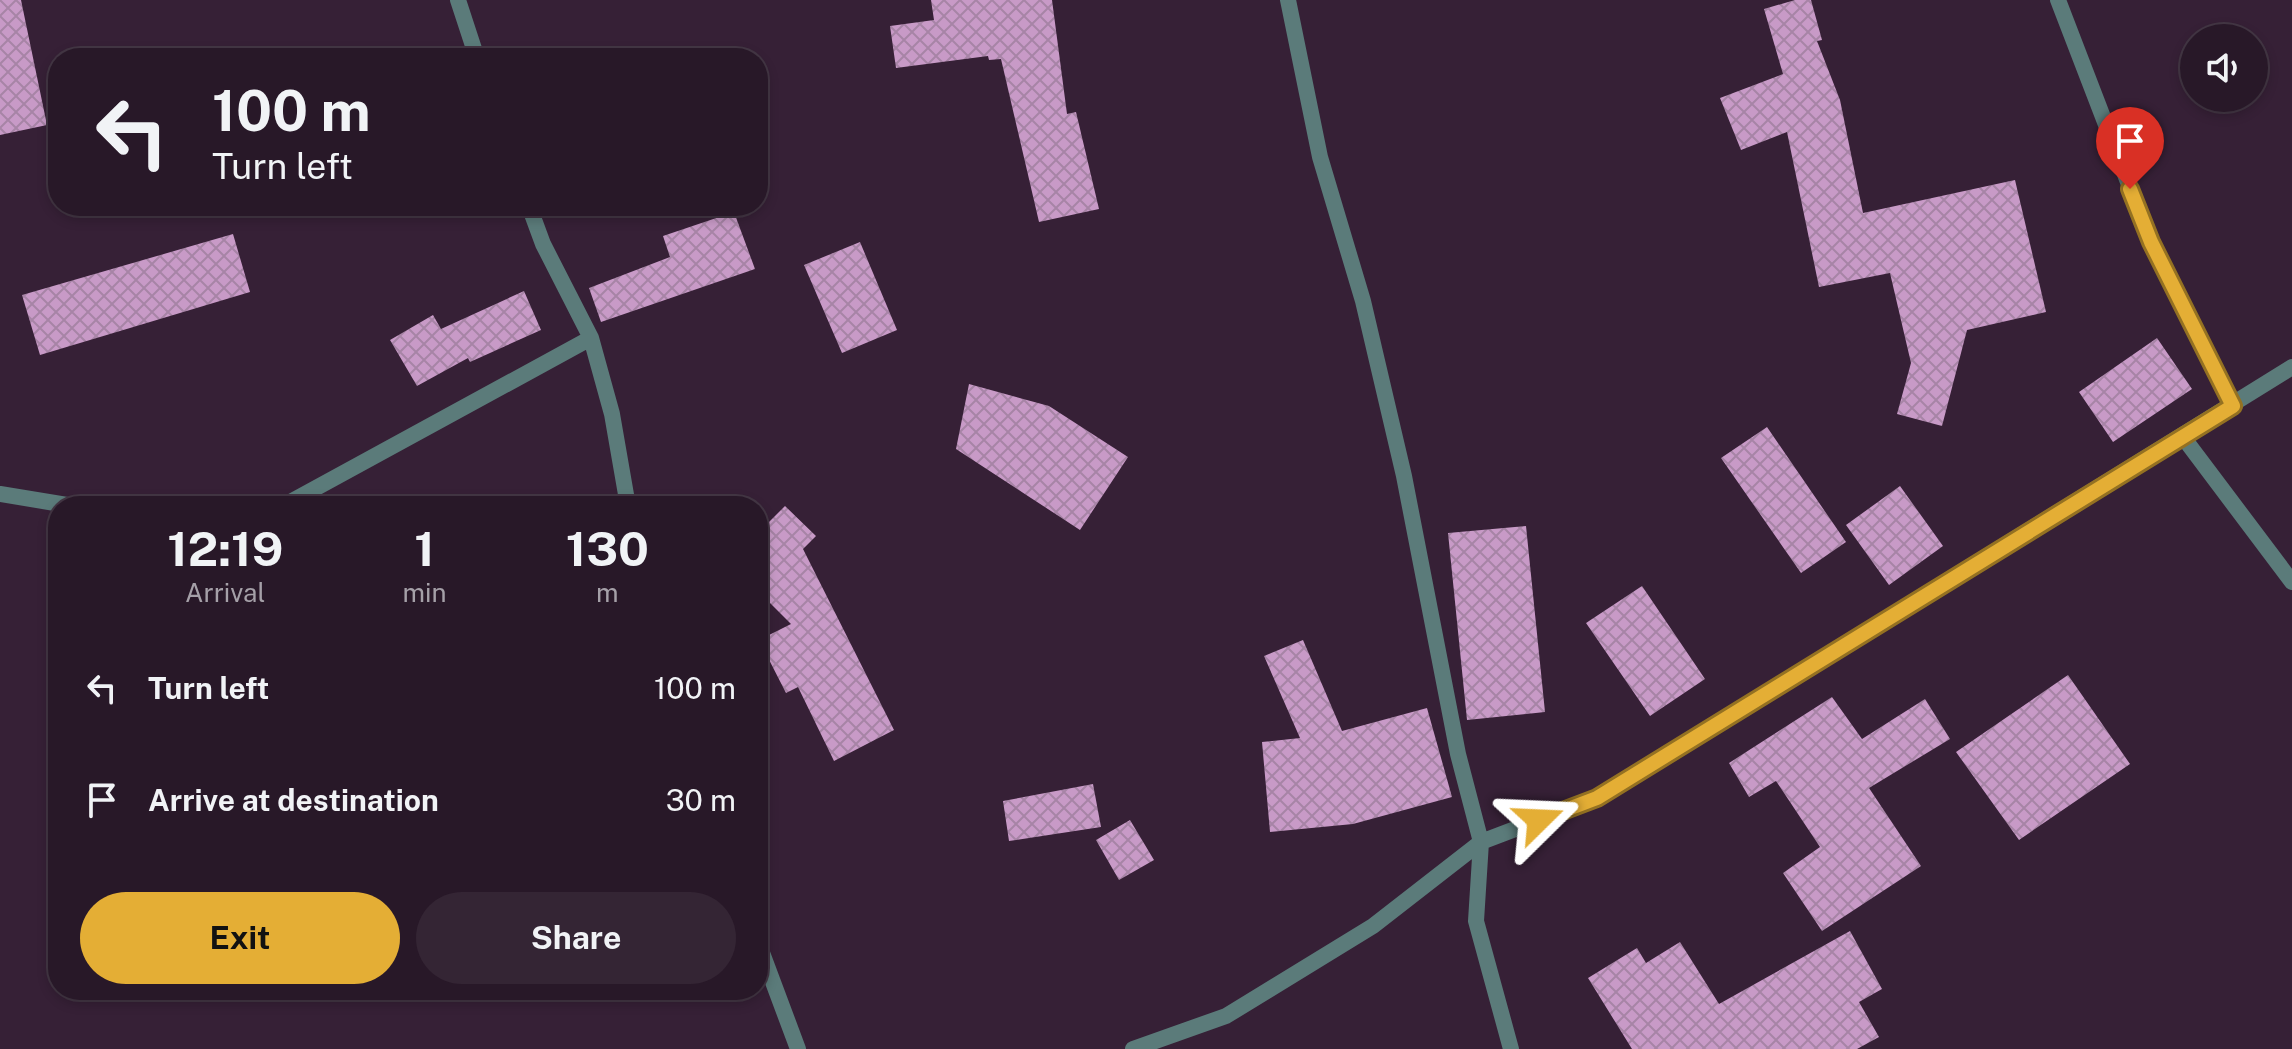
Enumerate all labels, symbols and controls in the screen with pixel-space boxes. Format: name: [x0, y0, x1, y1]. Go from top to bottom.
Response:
map controls: [2180, 24, 2268, 112]
button: sound: [2180, 24, 2268, 112]
text: 100 m: [212, 78, 371, 144]
icon: left: [80, 80, 184, 184]
pin: [2096, 107, 2164, 189]
icon: arrive: [2108, 119, 2152, 163]
text: Turn left: [212, 145, 353, 187]
text: 12:19: [167, 520, 283, 577]
text: 1: [414, 520, 435, 577]
text: 130: [566, 520, 649, 577]
text: Arrival: [185, 577, 265, 608]
text: min: [402, 577, 447, 608]
text: m: [596, 577, 619, 608]
icon: left: [80, 666, 124, 710]
text: Turn left: [148, 670, 269, 706]
text: 100 m: [654, 670, 736, 706]
icon: arrive: [80, 778, 124, 822]
position arrow: [1497, 778, 1581, 862]
text: Arrive at destination: [148, 782, 439, 818]
text: 30 m: [666, 782, 736, 818]
button: Exit: [80, 892, 400, 984]
button: Share: [416, 892, 736, 984]

